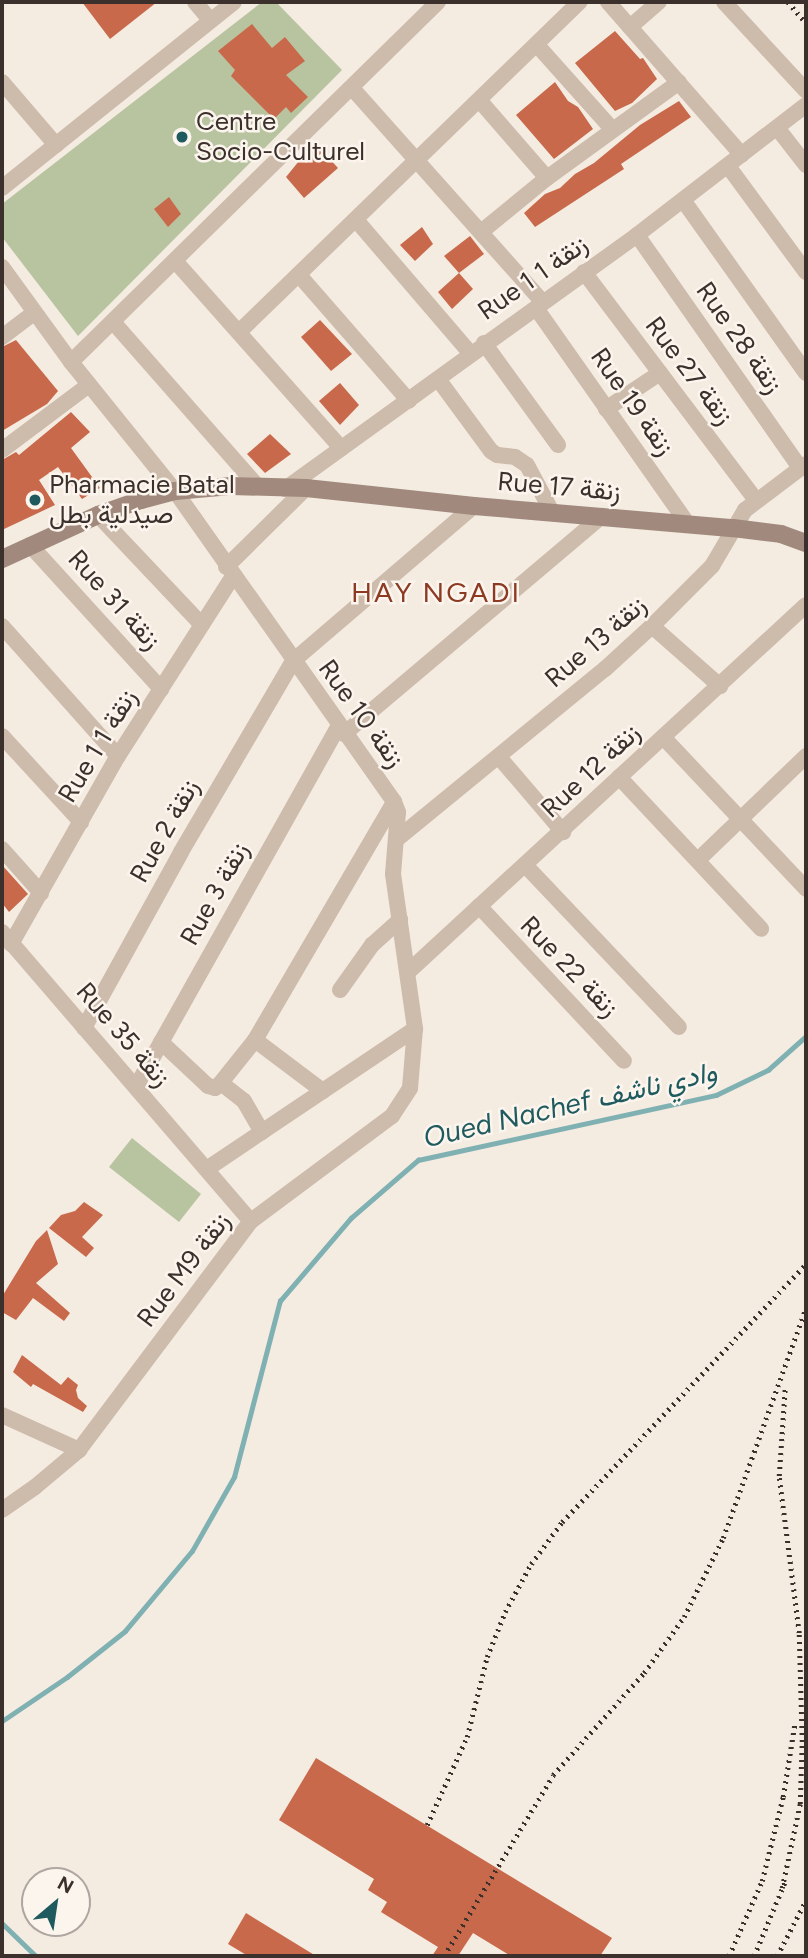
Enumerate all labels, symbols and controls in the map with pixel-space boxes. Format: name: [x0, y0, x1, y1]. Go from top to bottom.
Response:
place label: Centre Socio-Culturel: [196, 106, 365, 168]
marker: Centre Socio-Culturel: [174, 129, 190, 145]
street label: Rue 1 زنقة 1: [472, 229, 594, 327]
street label: Rue 28 زنقة: [689, 276, 789, 400]
street label: Rue 27 زنقة: [638, 311, 740, 431]
street label: Rue 19 زنقة: [584, 342, 680, 462]
street label: Rue 17 زنقة: [496, 466, 622, 508]
place label: Pharmacie Batal صيدلية بطل: [49, 469, 235, 530]
marker: Pharmacie Batal صيدلية بطل: [27, 492, 43, 508]
street label: Rue 31 زنقة: [61, 544, 167, 656]
district label: HAY NGADI: [352, 575, 520, 609]
street label: Rue 13 زنقة: [539, 590, 653, 694]
street label: Rue 10 زنقة: [311, 654, 411, 774]
street label: Rue 1 زنقة 1: [52, 684, 144, 808]
street label: Rue 12 زنقة: [535, 717, 647, 825]
street label: Rue 2 زنقة: [124, 774, 206, 888]
street label: Rue 3 زنقة: [174, 837, 256, 951]
street label: Rue 22 زنقة: [513, 910, 625, 1024]
street label: Rue 35 زنقة: [69, 977, 177, 1093]
water label: Oued Nachef وادي ناشف: [420, 1054, 720, 1154]
street label: Rue M9 زنقة: [131, 1207, 237, 1333]
north arrow: [21, 1867, 91, 1937]
text: N: [53, 1871, 77, 1899]

